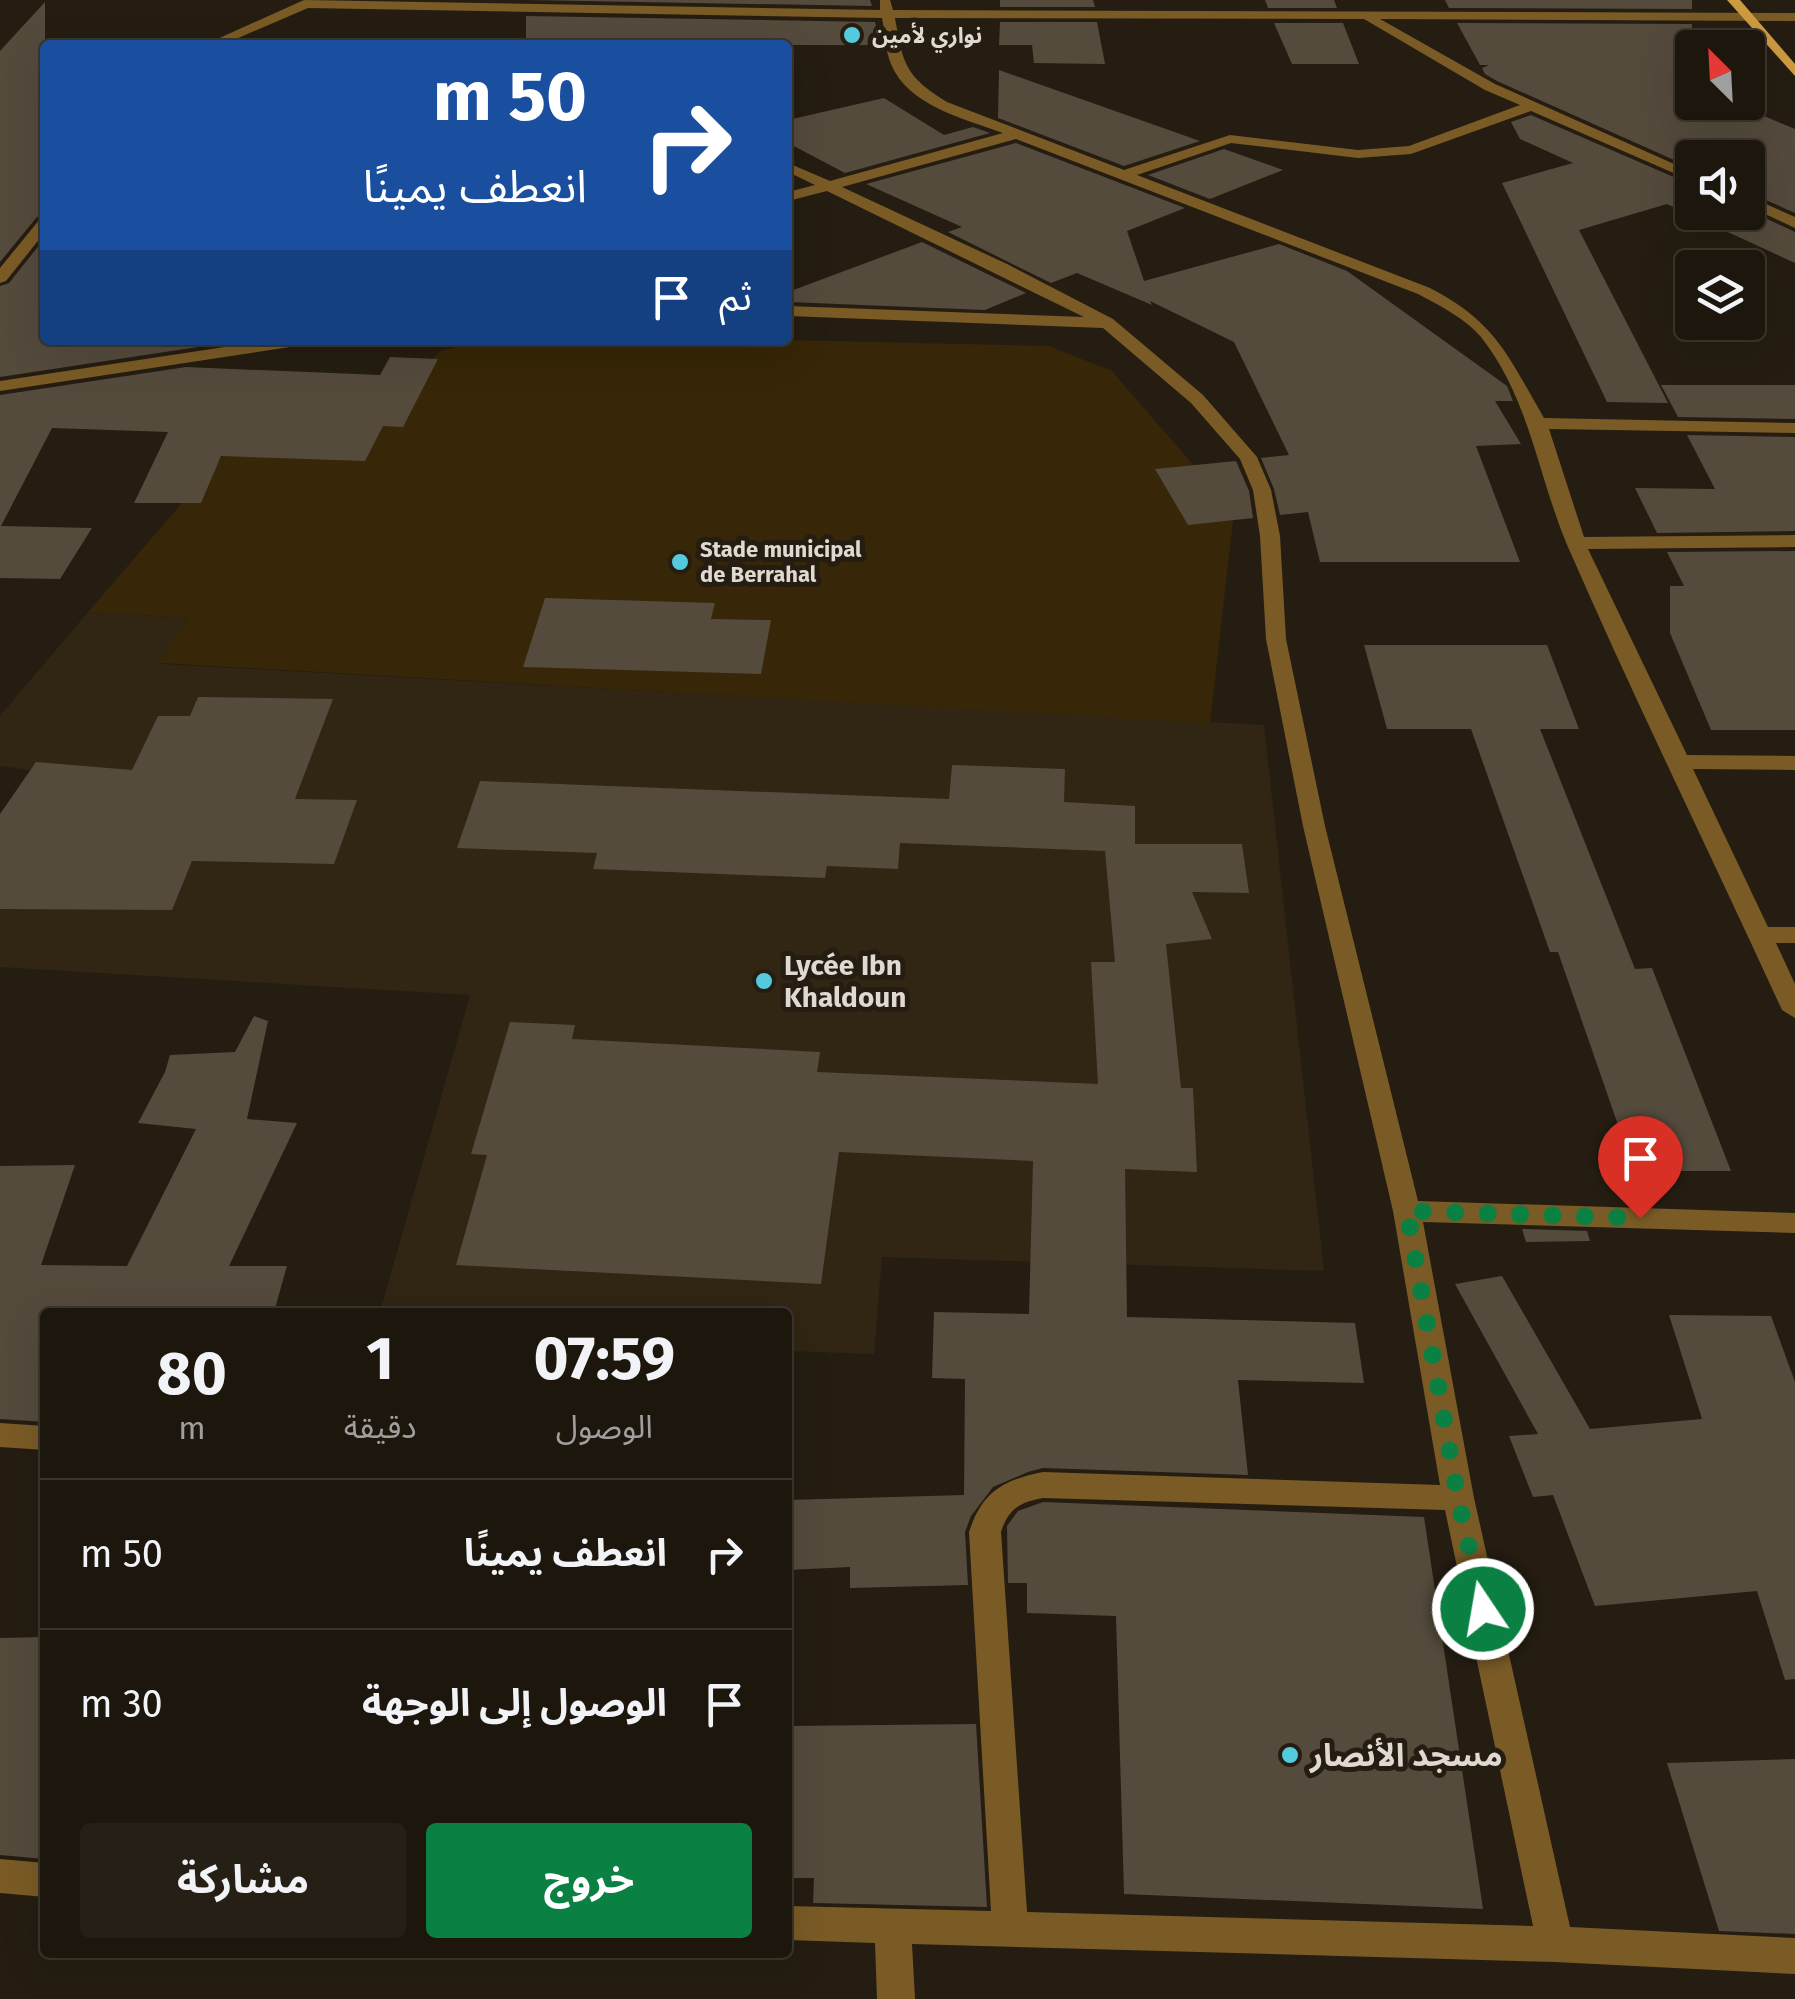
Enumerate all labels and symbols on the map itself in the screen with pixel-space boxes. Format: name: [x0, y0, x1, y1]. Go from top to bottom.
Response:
place label: نواري لأمين: [872, 22, 982, 53]
marker: نواري لأمين: [841, 24, 863, 46]
north arrow: [1675, 30, 1765, 120]
place label: Stade municipal de Berrahal: [700, 536, 862, 588]
marker: Stade municipal de Berrahal: [669, 551, 691, 573]
place label: Lycée Ibn Khaldoun: [784, 949, 906, 1014]
marker: Lycée Ibn Khaldoun: [753, 970, 775, 992]
pin: [1598, 1116, 1683, 1219]
position arrow: [1431, 1557, 1535, 1661]
place label: مسجد الأنصار: [1308, 1736, 1503, 1774]
marker: مسجد الأنصار: [1279, 1744, 1301, 1766]

